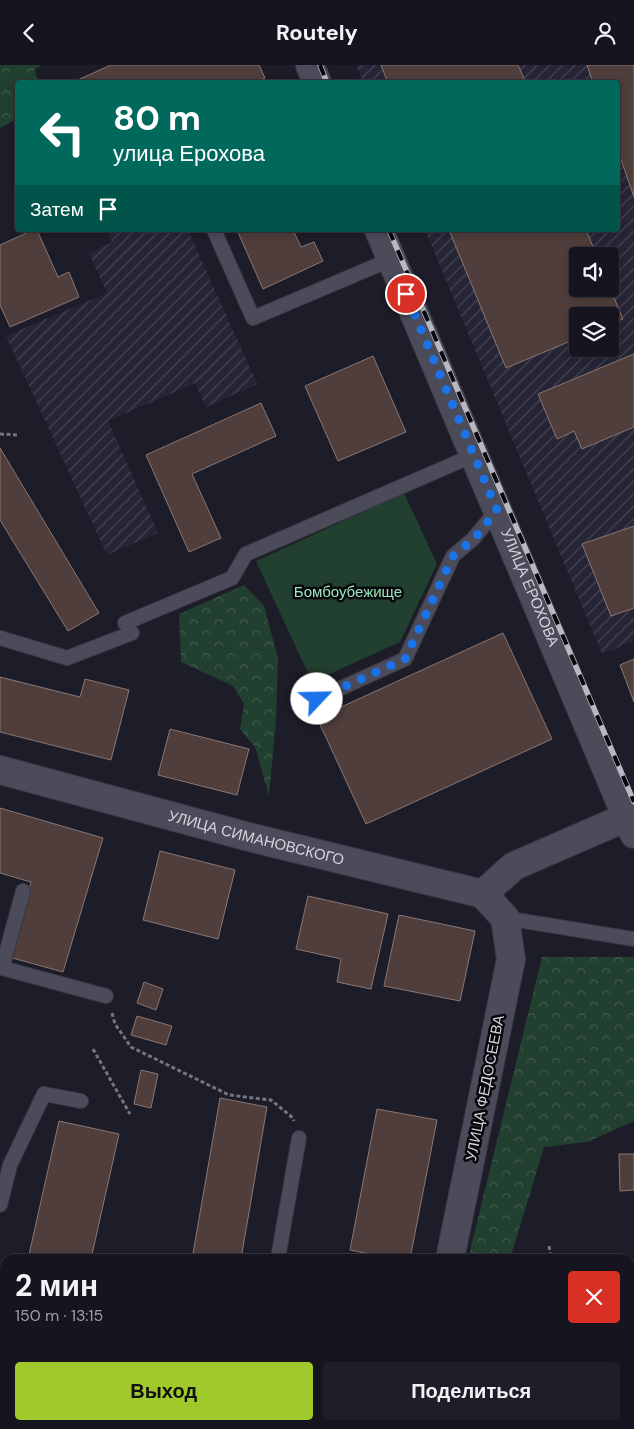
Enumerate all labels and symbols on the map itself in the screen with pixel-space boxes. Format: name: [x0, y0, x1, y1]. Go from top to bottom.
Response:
pin: [385, 273, 427, 315]
street label: УЛИЦА ЕРОХОВА: [496, 525, 564, 649]
park label: Бомбоубежище: [294, 582, 402, 602]
position arrow: [290, 672, 342, 724]
street label: УЛИЦА СИМАНОВСКОГО: [166, 806, 346, 870]
street label: УЛИЦА ФЕДОСЕЕВА: [461, 1013, 509, 1163]

